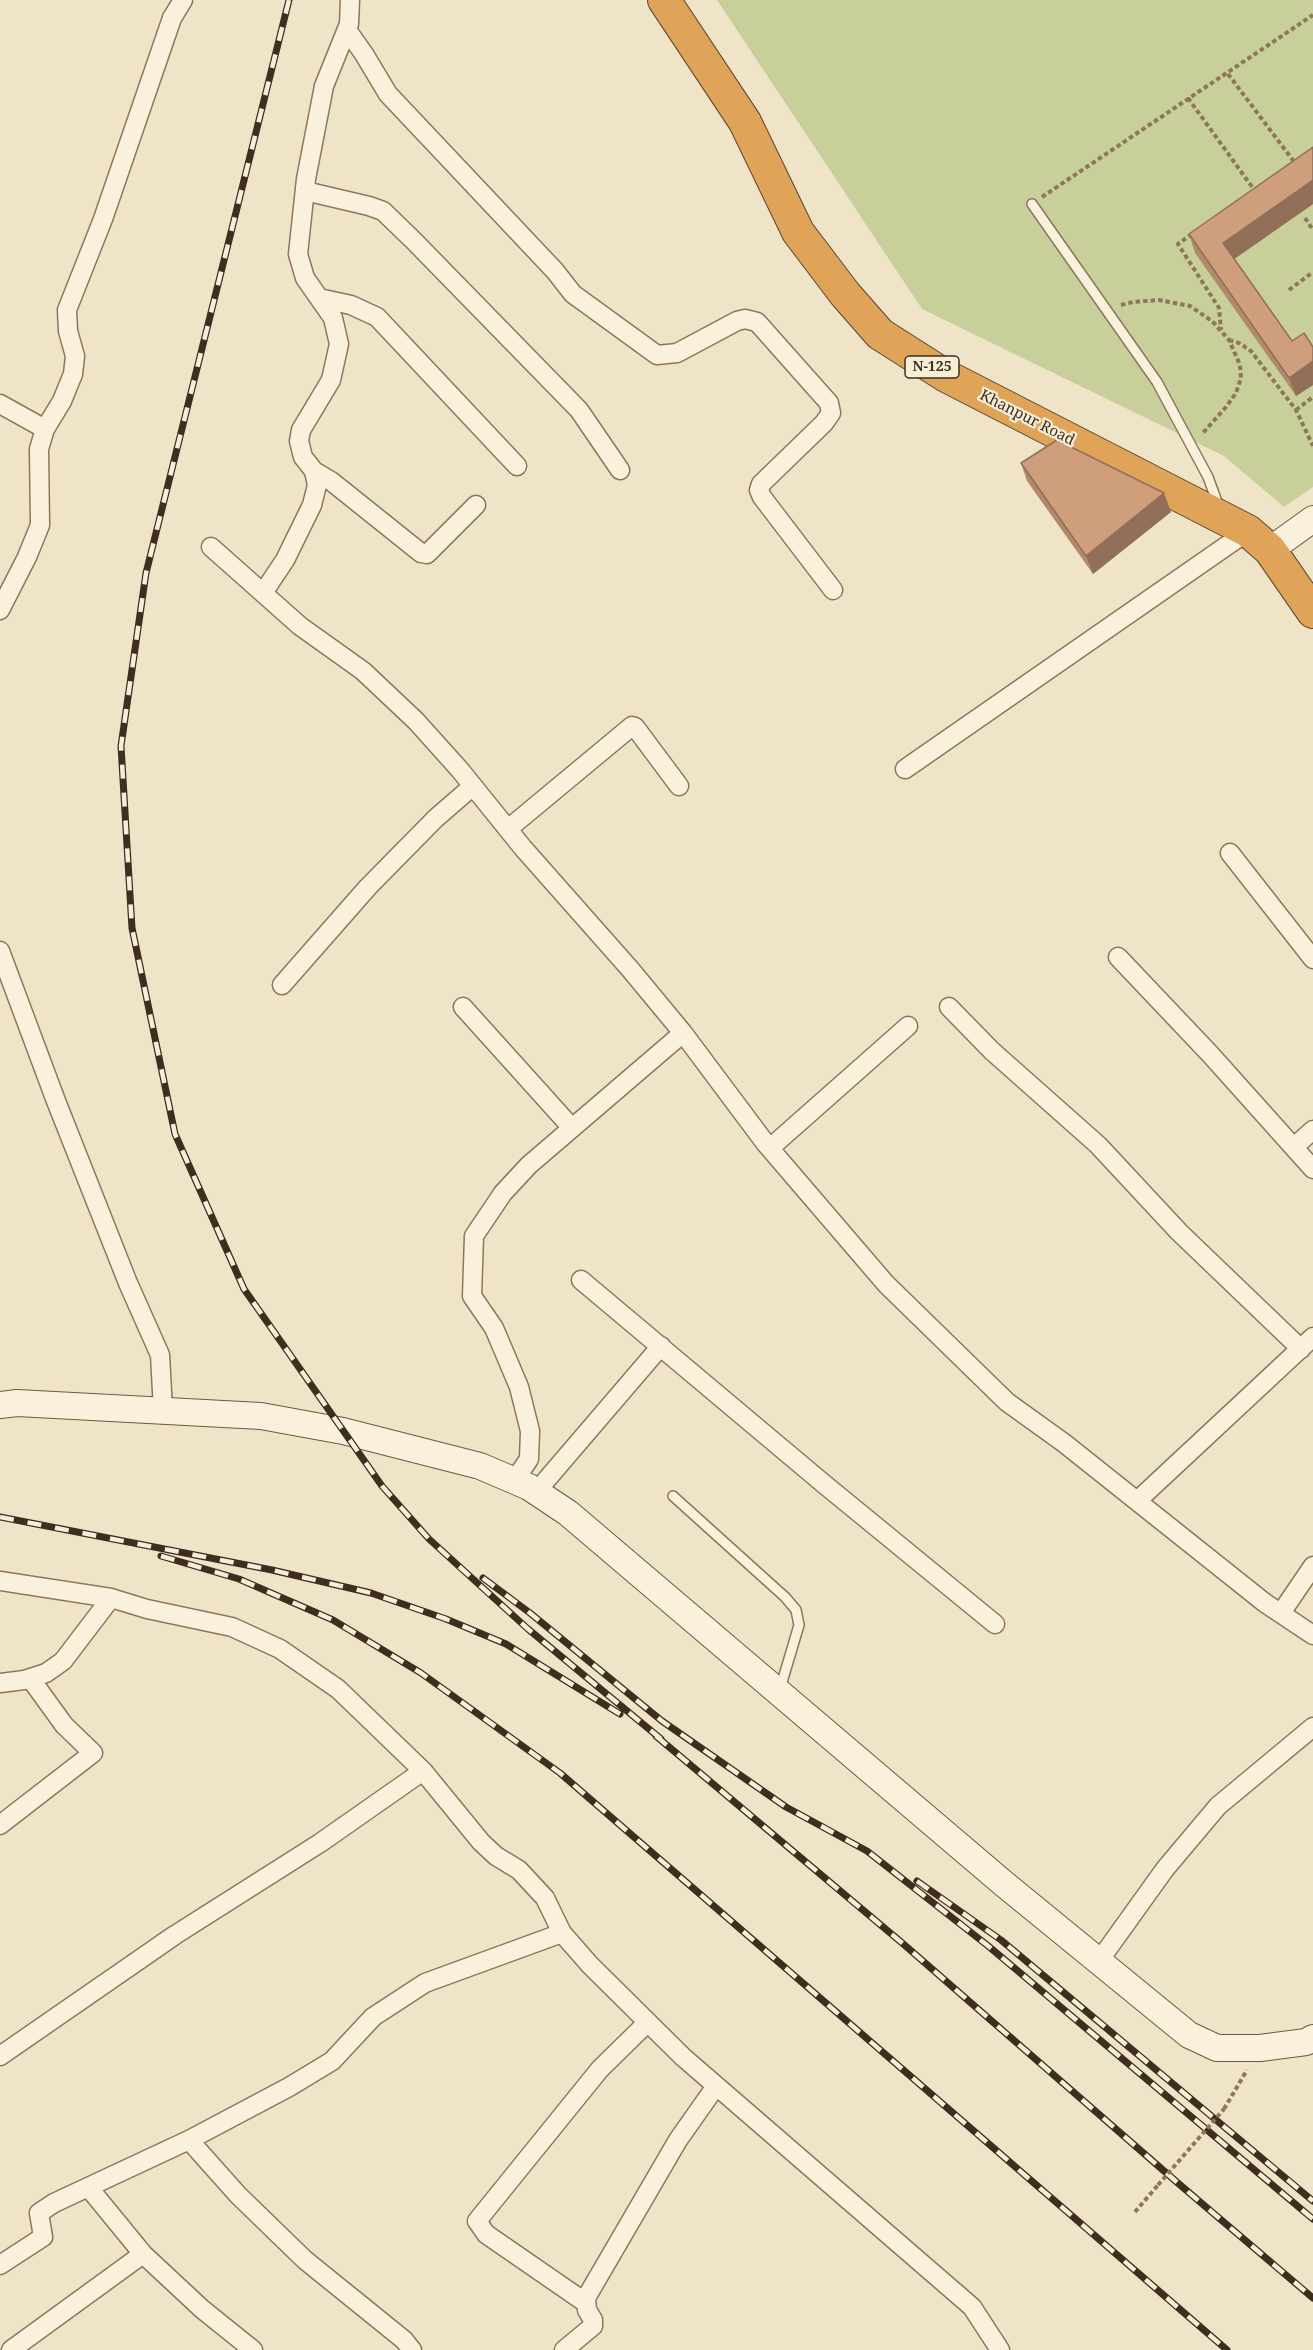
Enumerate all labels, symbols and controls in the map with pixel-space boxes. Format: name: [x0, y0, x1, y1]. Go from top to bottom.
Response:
road number: N-125: [905, 356, 959, 378]
street label: Khanpur Road: [977, 386, 1077, 450]

